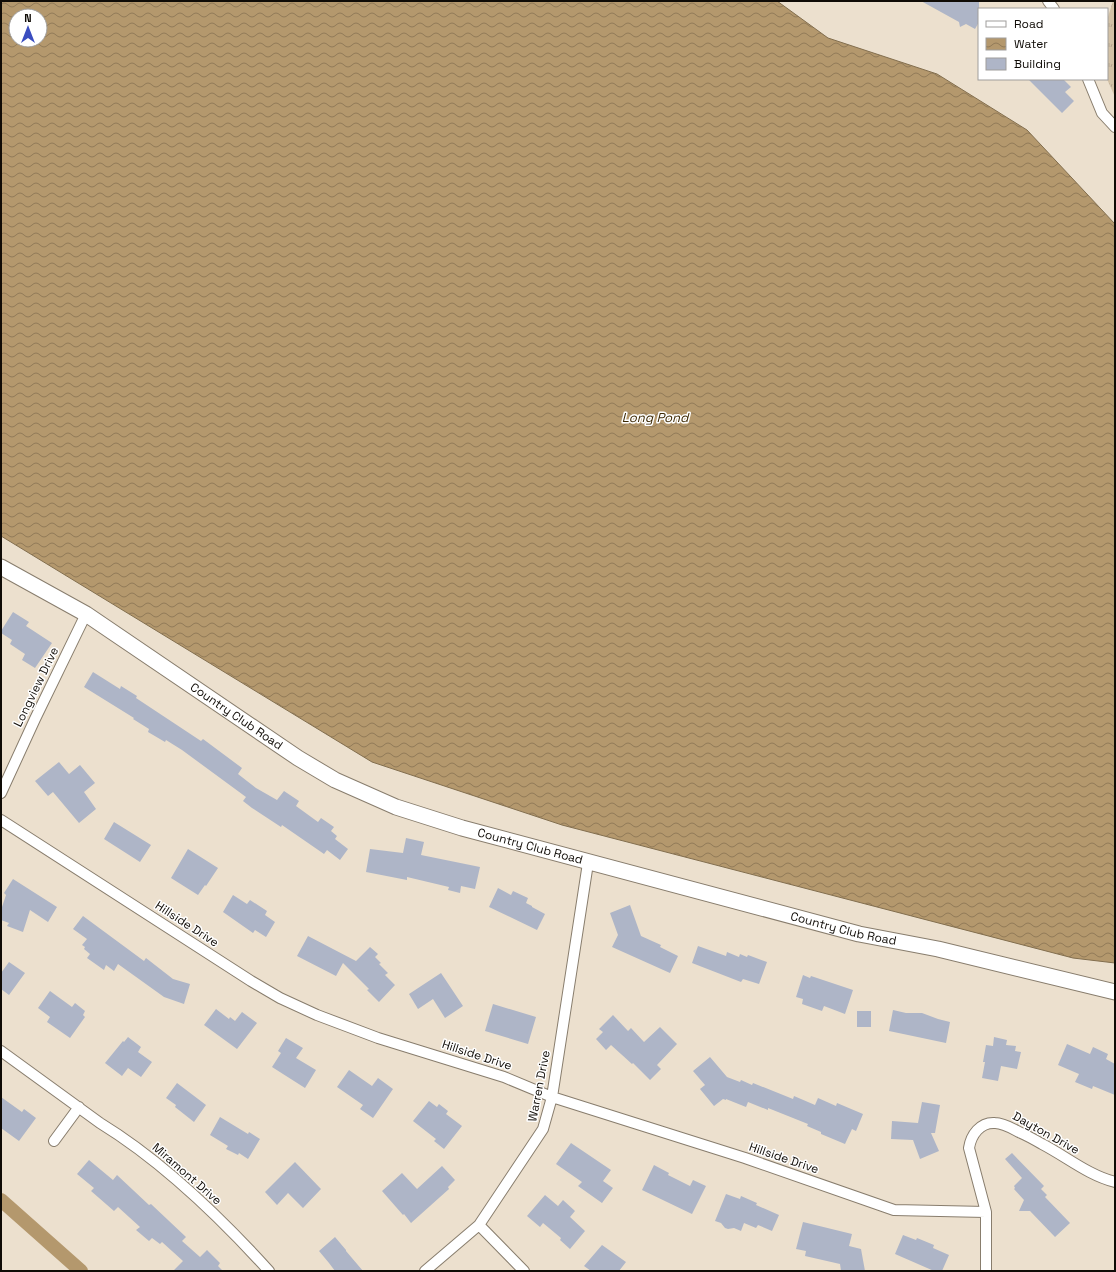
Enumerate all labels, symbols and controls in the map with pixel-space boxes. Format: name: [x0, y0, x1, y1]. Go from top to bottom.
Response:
north arrow: [8, 8, 48, 48]
legend: [978, 8, 1108, 80]
text: N: [24, 11, 32, 25]
text: Road: [1014, 16, 1043, 32]
text: Water: [1014, 36, 1048, 52]
text: Building: [1014, 56, 1061, 72]
water label: Long Pond: [622, 409, 690, 426]
street label: Longview Drive: [10, 644, 62, 730]
street label: Country Club Road: [187, 679, 286, 753]
street label: Country Club Road: [476, 824, 585, 868]
street label: Hillside Drive: [152, 898, 222, 950]
street label: Country Club Road: [789, 908, 898, 949]
street label: Hillside Drive: [440, 1036, 514, 1074]
street label: Warren Drive: [524, 1049, 554, 1123]
street label: Dayton Drive: [1010, 1108, 1082, 1158]
street label: Miramont Drive: [149, 1139, 225, 1209]
street label: Hillside Drive: [747, 1139, 821, 1177]

